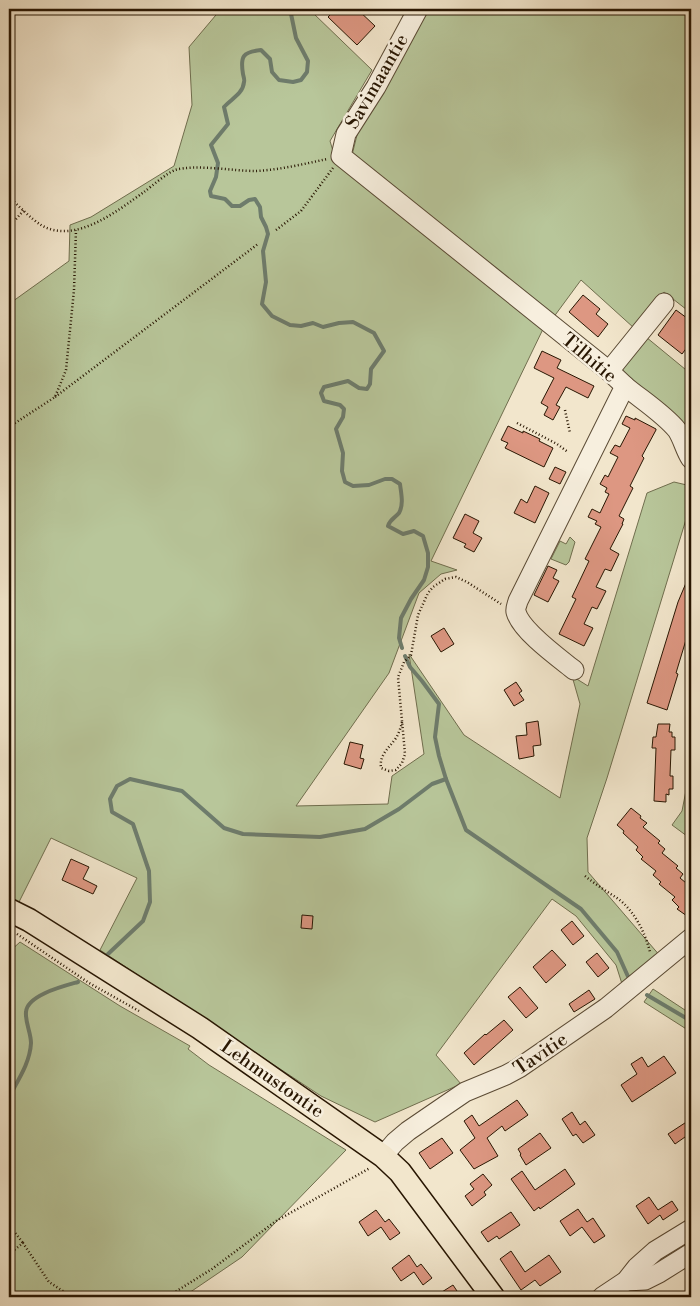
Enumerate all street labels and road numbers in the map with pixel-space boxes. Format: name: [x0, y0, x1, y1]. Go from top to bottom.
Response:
street label: Savimaantie: [340, 30, 414, 133]
street label: Tilhitie: [557, 328, 622, 388]
street label: Tavitie: [509, 1027, 572, 1081]
street label: Lehmustontie: [216, 1034, 329, 1123]

